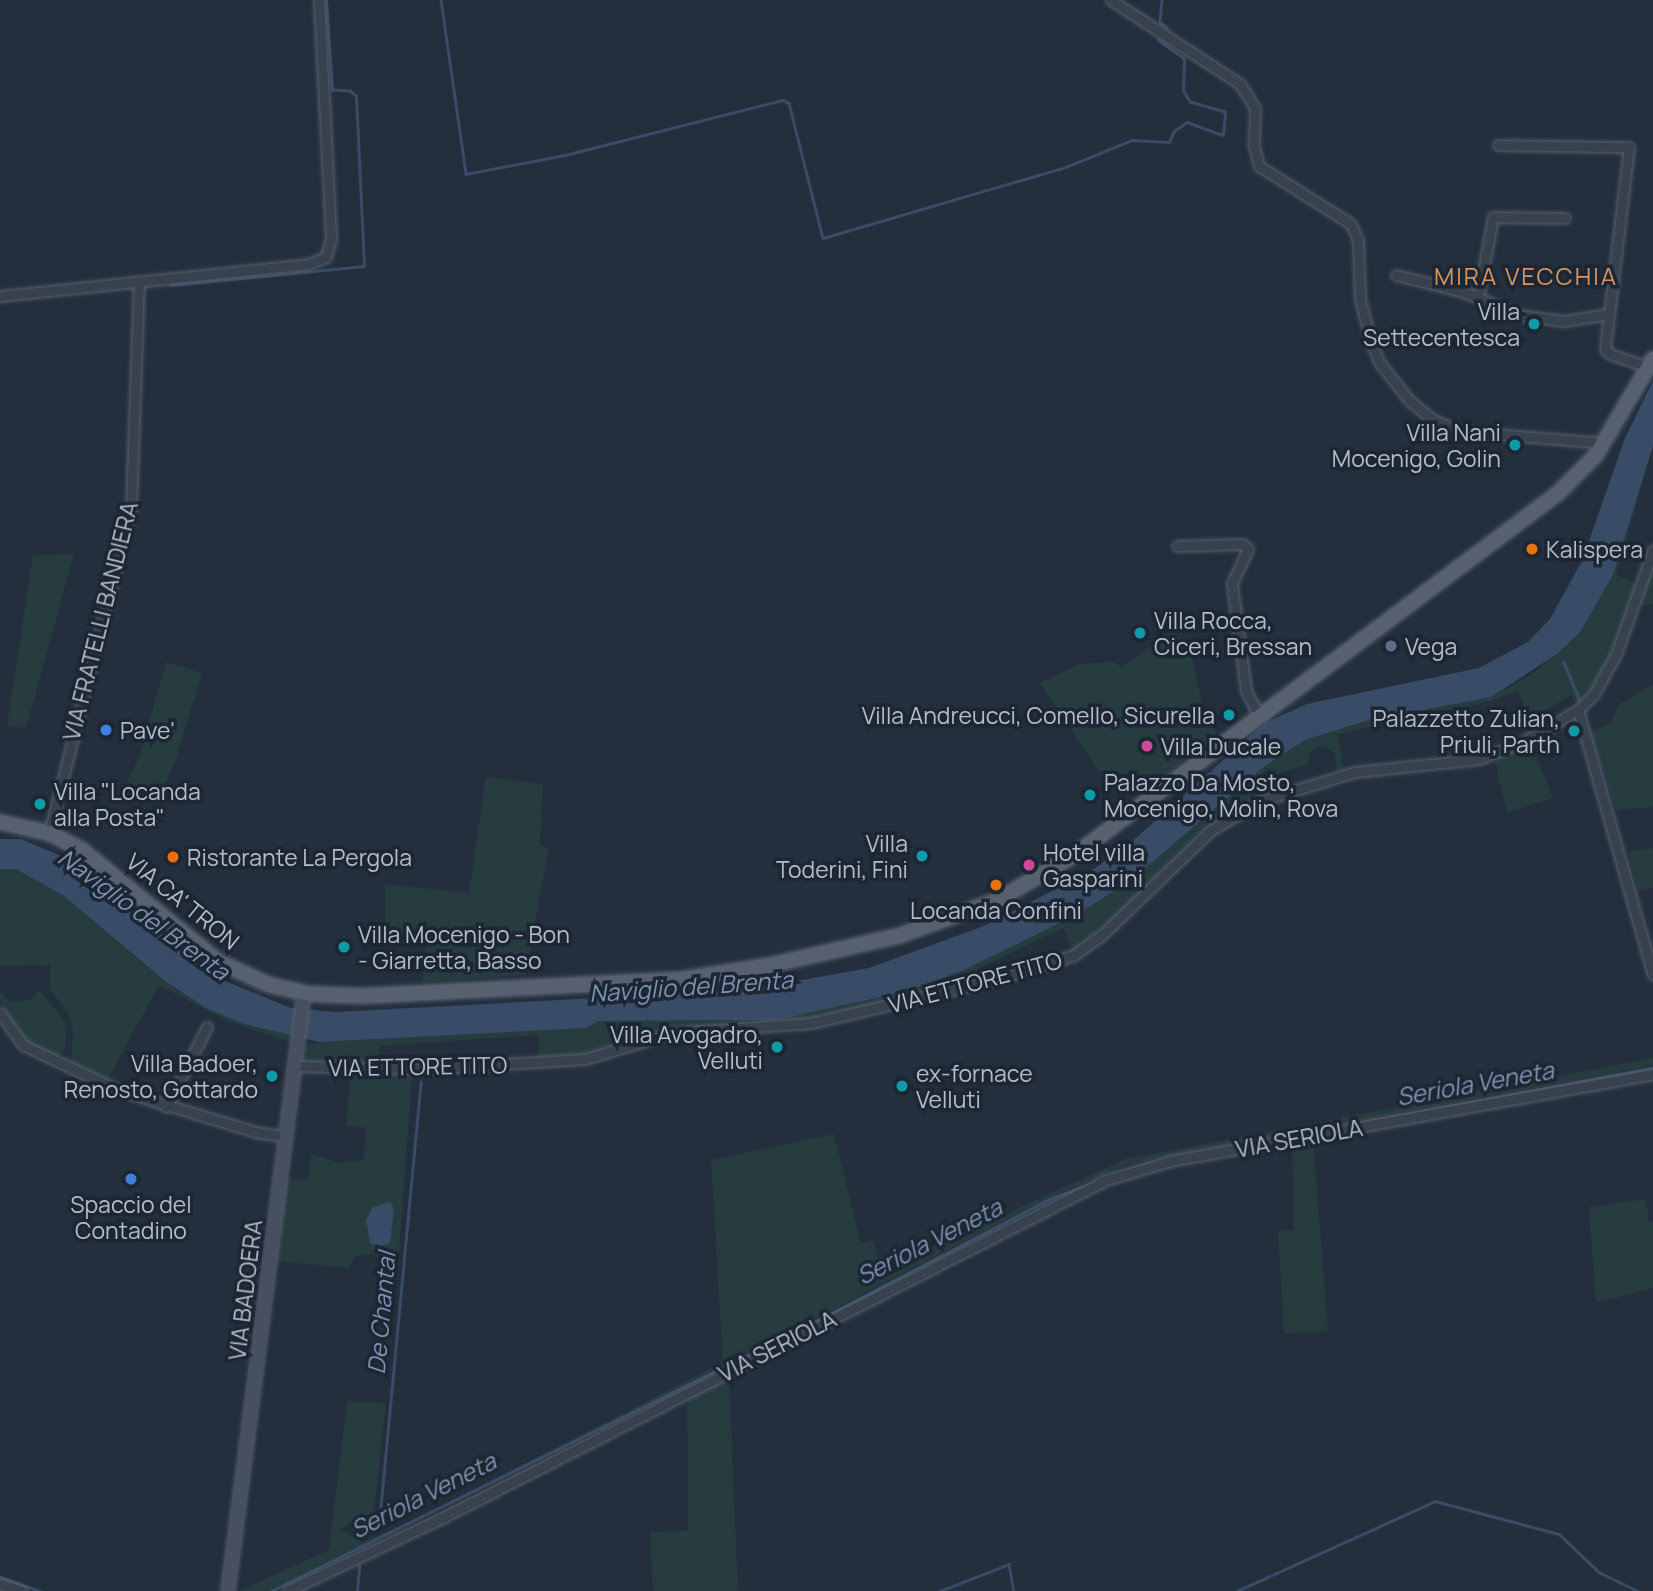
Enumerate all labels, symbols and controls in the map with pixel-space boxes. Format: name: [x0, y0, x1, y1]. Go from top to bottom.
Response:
district label: MIRA VECCHIA: [1435, 262, 1617, 290]
place label: Villa Settecentesca: [1363, 297, 1520, 351]
marker: Villa Settecentesca: [1526, 316, 1542, 332]
place label: Villa Nani Mocenigo, Golin: [1332, 418, 1501, 472]
marker: Villa Nani Mocenigo, Golin: [1507, 437, 1523, 453]
street label: VIA FRATELLI BANDIERA: [57, 499, 143, 743]
place label: Kalispera: [1546, 535, 1643, 563]
marker: Kalispera: [1524, 541, 1540, 557]
place label: Villa Rocca, Ciceri, Bressan: [1154, 606, 1312, 660]
marker: Villa Rocca, Ciceri, Bressan: [1132, 625, 1148, 641]
place label: Vega: [1405, 632, 1457, 660]
marker: Vega: [1383, 638, 1399, 654]
place label: Villa Andreucci, Comello, Sicurella: [862, 701, 1215, 729]
place label: Palazzetto Zulian, Priuli, Parth: [1373, 704, 1560, 758]
marker: Villa Andreucci, Comello, Sicurella: [1221, 707, 1237, 723]
place label: Pave': [120, 716, 175, 744]
marker: Pave': [98, 722, 114, 738]
marker: Palazzetto Zulian, Priuli, Parth: [1566, 723, 1582, 739]
place label: Villa Ducale: [1161, 732, 1281, 760]
marker: Villa Ducale: [1139, 738, 1155, 754]
place label: Palazzo Da Mosto, Mocenigo, Molin, Rova: [1104, 768, 1338, 822]
place label: Villa "Locanda alla Posta": [54, 777, 201, 831]
marker: Palazzo Da Mosto, Mocenigo, Molin, Rova: [1082, 787, 1098, 803]
marker: Villa "Locanda alla Posta": [32, 796, 48, 812]
place label: Villa Toderini, Fini: [776, 829, 908, 883]
place label: Hotel villa Gasparini: [1043, 838, 1145, 892]
water label: Naviglio del Brenta: [53, 842, 235, 986]
place label: Ristorante La Pergola: [187, 843, 412, 871]
street label: VIA CA' TRON: [121, 847, 245, 955]
marker: Villa Toderini, Fini: [914, 848, 930, 864]
marker: Ristorante La Pergola: [165, 849, 181, 865]
marker: Hotel villa Gasparini: [1021, 857, 1037, 873]
marker: Locanda Confini: [988, 877, 1004, 893]
place label: Locanda Confini: [910, 896, 1082, 924]
place label: Villa Mocenigo - Bon - Giarretta, Basso: [358, 920, 570, 974]
marker: Villa Mocenigo - Bon - Giarretta, Basso: [336, 939, 352, 955]
street label: VIA ETTORE TITO: [885, 946, 1065, 1018]
water label: Naviglio del Brenta: [588, 965, 794, 1007]
place label: Villa Avogadro, Velluti: [610, 1020, 763, 1074]
marker: Villa Avogadro, Velluti: [769, 1039, 785, 1055]
place label: Villa Badoer, Renosto, Gottardo: [64, 1049, 258, 1103]
street label: VIA ETTORE TITO: [328, 1051, 508, 1081]
water label: Seriola Veneta: [1394, 1055, 1556, 1111]
place label: ex-fornace Velluti: [916, 1059, 1033, 1113]
marker: Villa Badoer, Renosto, Gottardo: [264, 1068, 280, 1084]
marker: ex-fornace Velluti: [894, 1078, 910, 1094]
street label: VIA SERIOLA: [1233, 1113, 1365, 1163]
marker: Spaccio del Contadino: [123, 1171, 139, 1187]
place label: Spaccio del Contadino: [70, 1190, 192, 1244]
water label: Seriola Veneta: [852, 1192, 1006, 1290]
street label: VIA BADOERA: [223, 1218, 267, 1362]
water label: De Chantal: [361, 1251, 401, 1375]
street label: VIA SERIOLA: [713, 1305, 841, 1387]
water label: Seriola Veneta: [346, 1446, 500, 1544]

